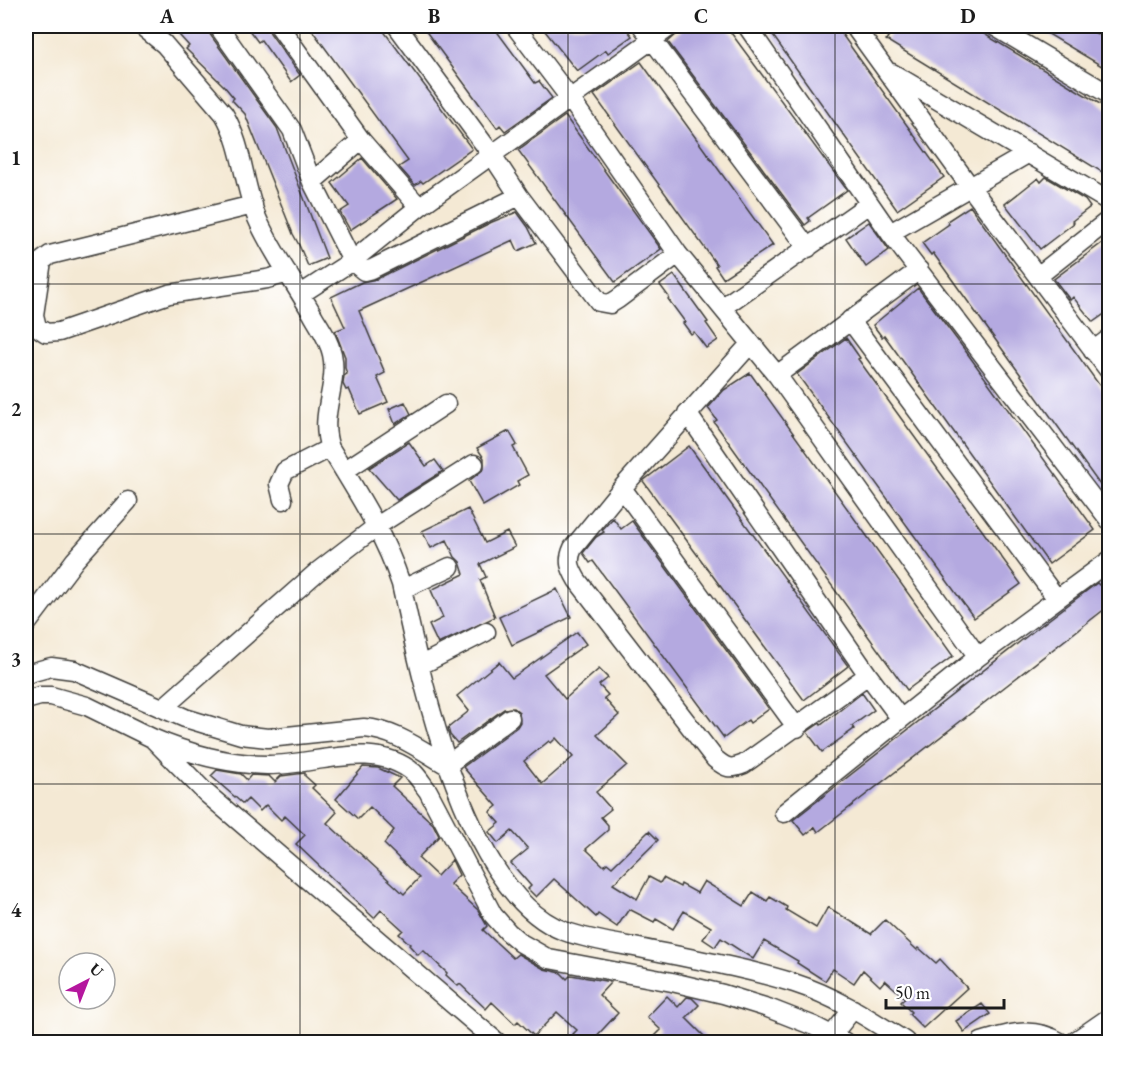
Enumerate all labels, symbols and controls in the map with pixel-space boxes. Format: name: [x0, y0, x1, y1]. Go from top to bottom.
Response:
text: A: [159, 3, 175, 29]
text: B: [428, 3, 440, 29]
text: C: [694, 3, 708, 29]
text: D: [960, 3, 976, 29]
text: 1: [11, 145, 21, 171]
text: 2: [11, 396, 22, 422]
text: 3: [11, 646, 21, 672]
text: 4: [11, 897, 22, 923]
north arrow: [57, 951, 117, 1011]
text: U: [85, 958, 108, 982]
scale bar: [886, 972, 1004, 1010]
text: 50 m: [895, 981, 930, 1004]

